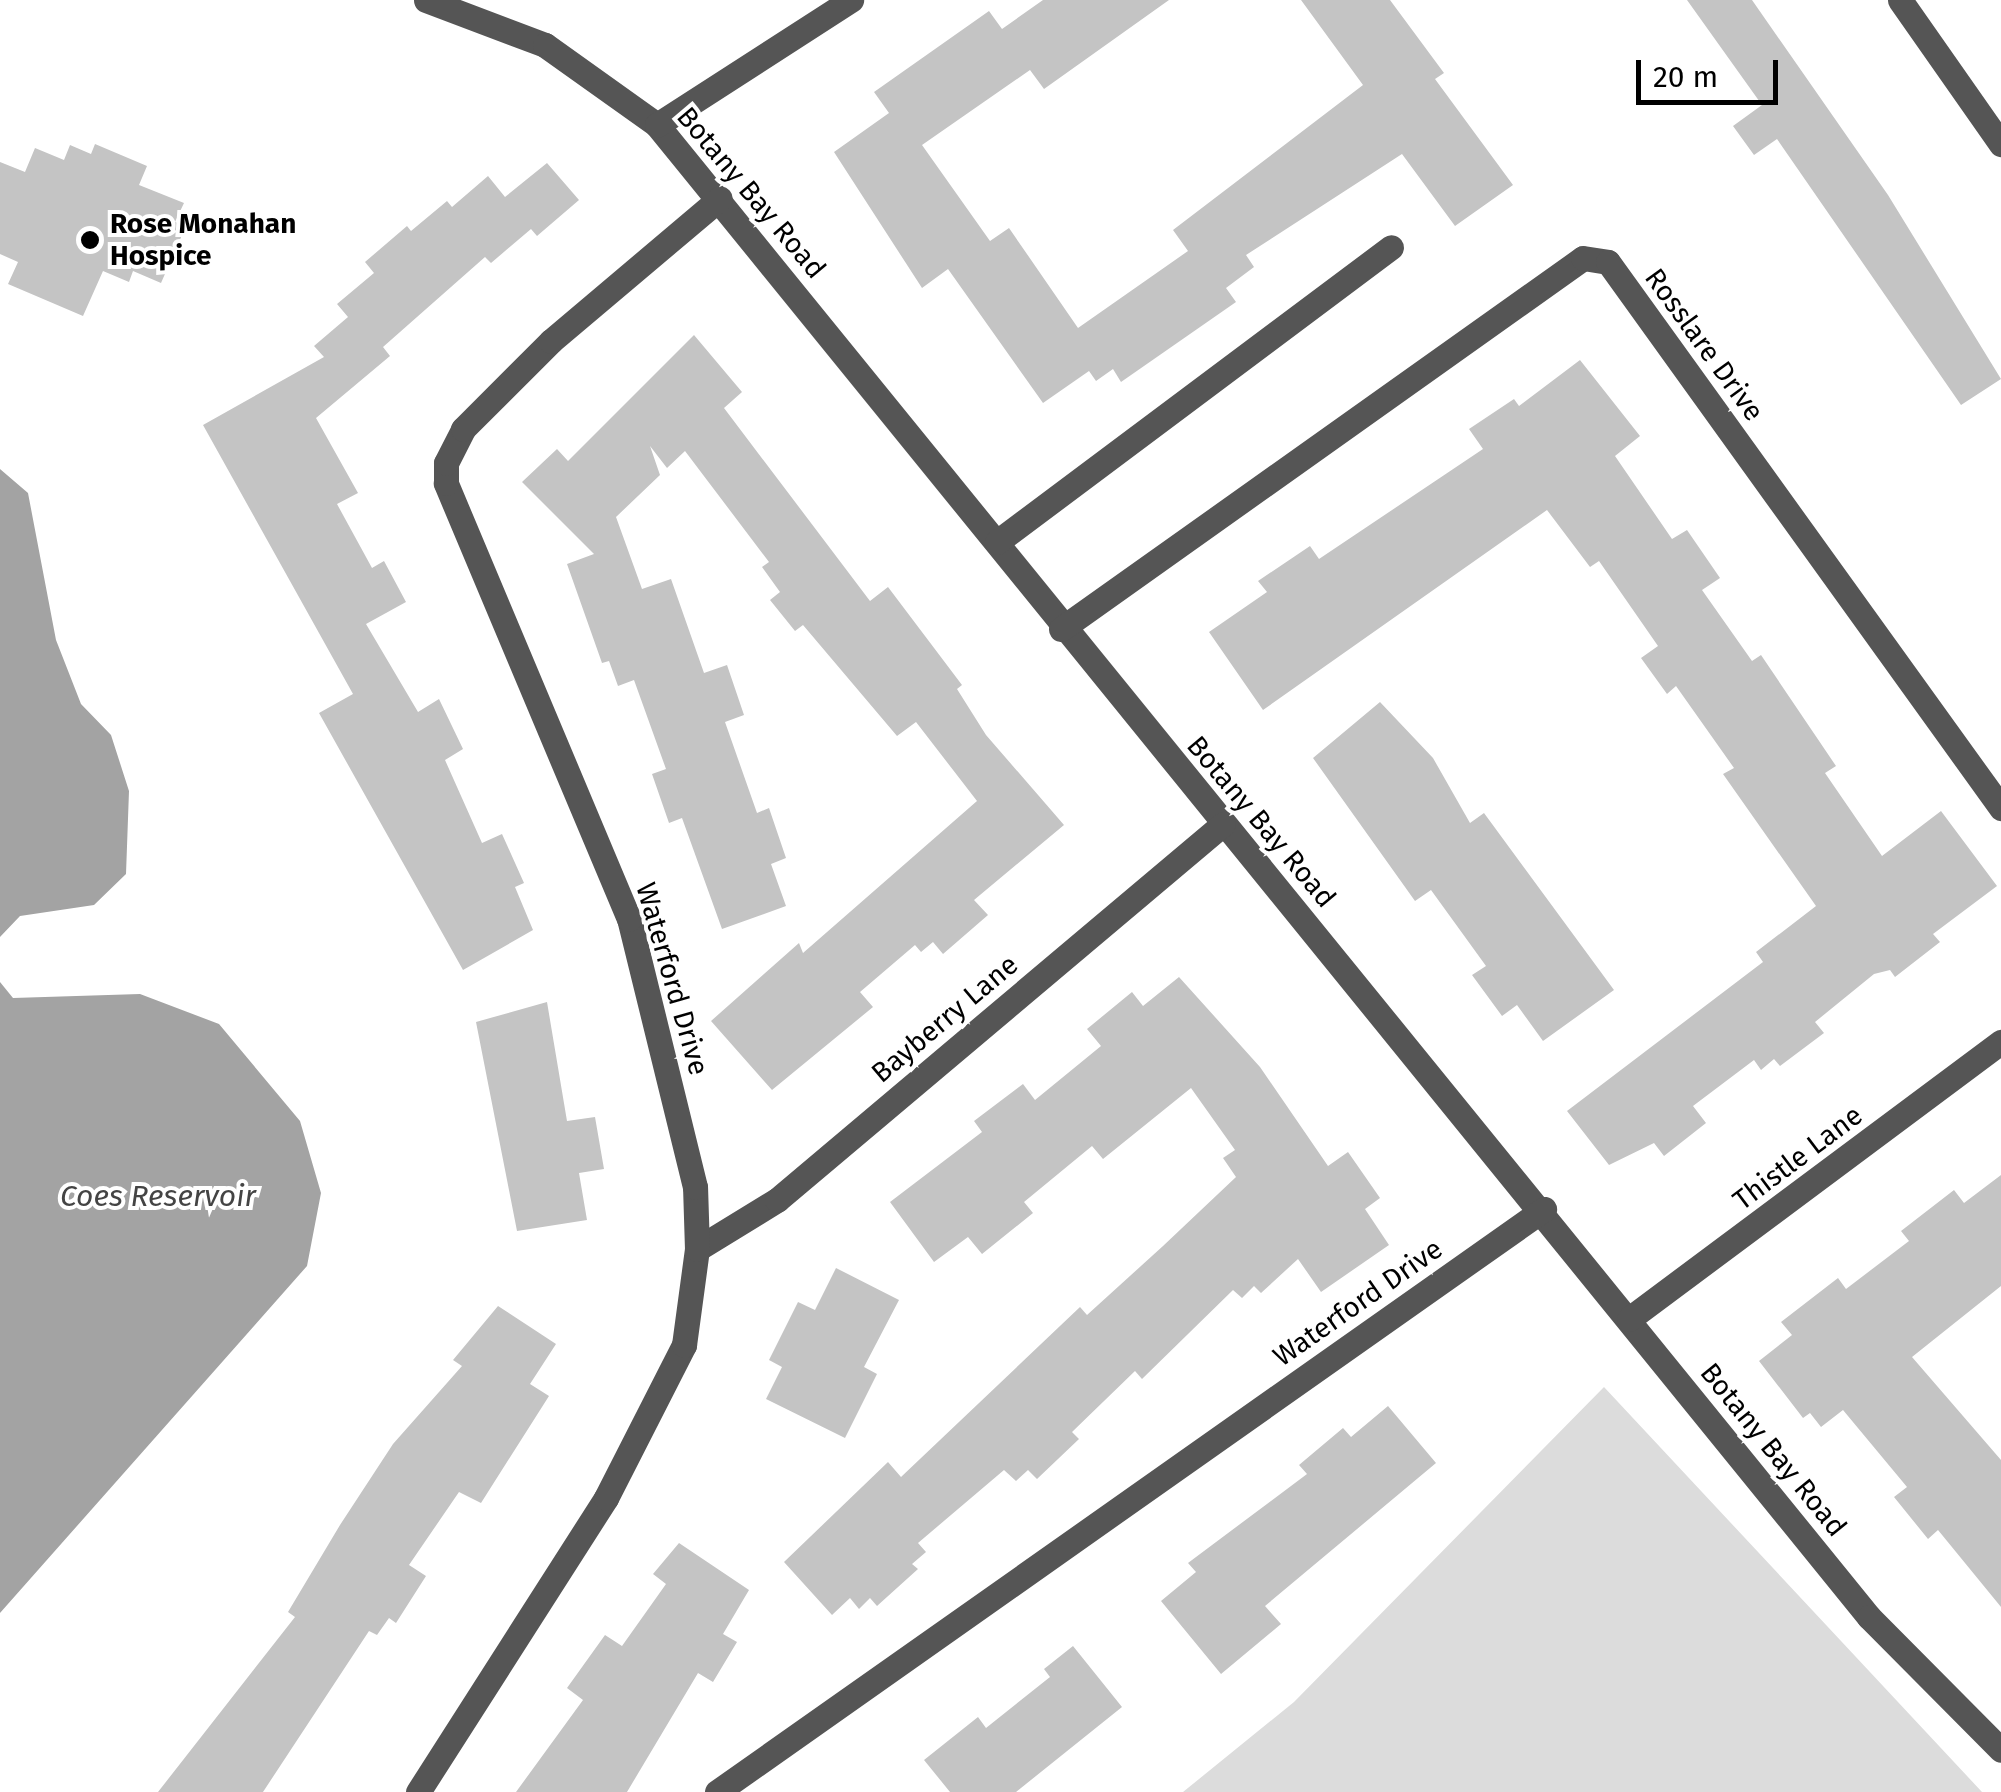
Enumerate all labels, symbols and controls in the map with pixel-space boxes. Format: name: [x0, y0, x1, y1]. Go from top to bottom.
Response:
scale bar: [1641, 40, 1784, 102]
text: 20 m: [1653, 59, 1718, 95]
street label: Botany Bay Road: [670, 100, 832, 286]
place label: Rose Monahan Hospice: [110, 207, 296, 273]
marker: Rose Monahan Hospice: [79, 229, 101, 251]
street label: Rosslare Drive: [1637, 262, 1771, 428]
street label: Botany Bay Road: [1180, 729, 1342, 915]
street label: Waterford Drive: [628, 879, 716, 1079]
street label: Bayberry Lane: [865, 948, 1025, 1090]
street label: Thistle Lane: [1727, 1099, 1869, 1217]
water label: Coes Reservoir: [60, 1178, 256, 1214]
street label: Waterford Drive: [1267, 1232, 1449, 1374]
street label: Botany Bay Road: [1693, 1356, 1853, 1544]

